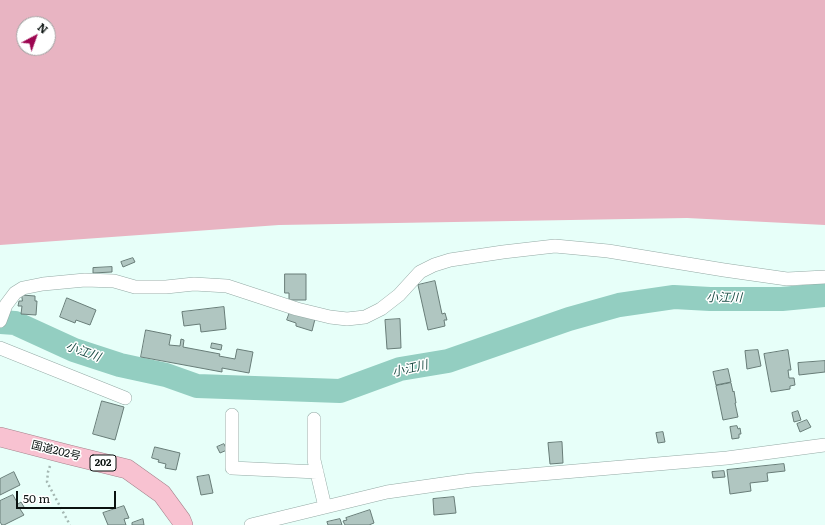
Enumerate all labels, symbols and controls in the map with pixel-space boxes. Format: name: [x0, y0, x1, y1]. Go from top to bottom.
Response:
north arrow: [16, 16, 56, 56]
text: N: [34, 19, 52, 37]
water label: 小江川: [706, 290, 742, 306]
water label: 小江川: [64, 339, 102, 365]
water label: 小江川: [391, 358, 429, 380]
street label: 国道202号: [30, 438, 82, 464]
road number: 202: [90, 455, 116, 471]
scale bar: [18, 483, 118, 509]
text: 50 m: [23, 489, 50, 507]

